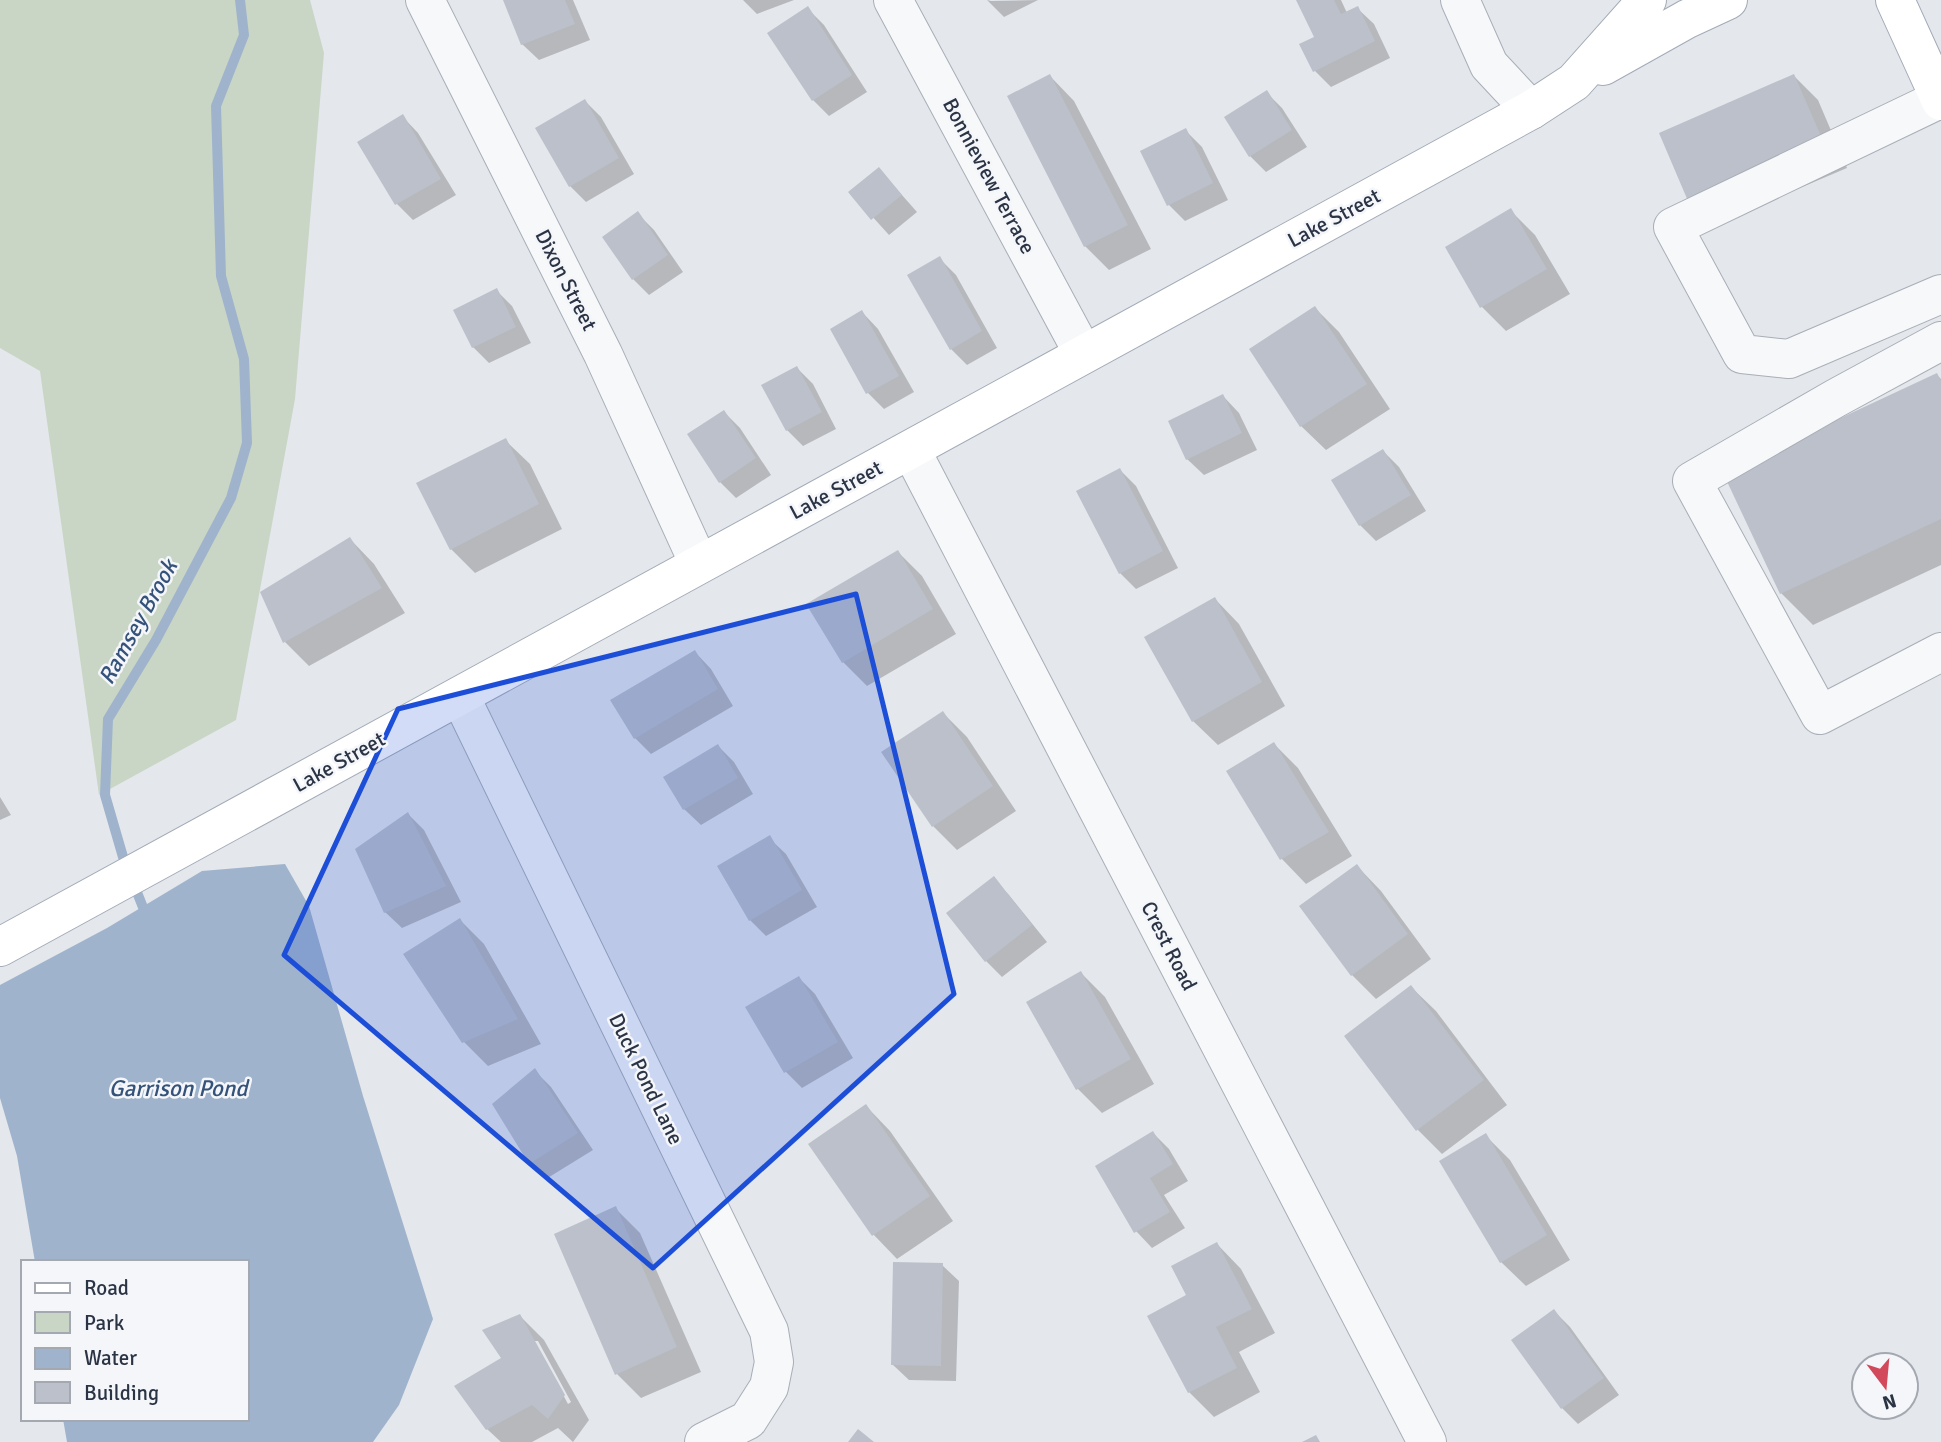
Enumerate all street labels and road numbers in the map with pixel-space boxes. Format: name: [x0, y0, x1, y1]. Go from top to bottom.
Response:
street label: Bonnieview Terrace: [937, 94, 1041, 258]
street label: Lake Street: [1283, 183, 1385, 253]
street label: Dixon Street: [529, 225, 603, 335]
street label: Lake Street: [785, 455, 887, 525]
street label: Lake Street: [288, 726, 390, 798]
street label: Crest Road: [1135, 897, 1203, 995]
street label: Duck Pond Lane: [603, 1009, 689, 1149]

